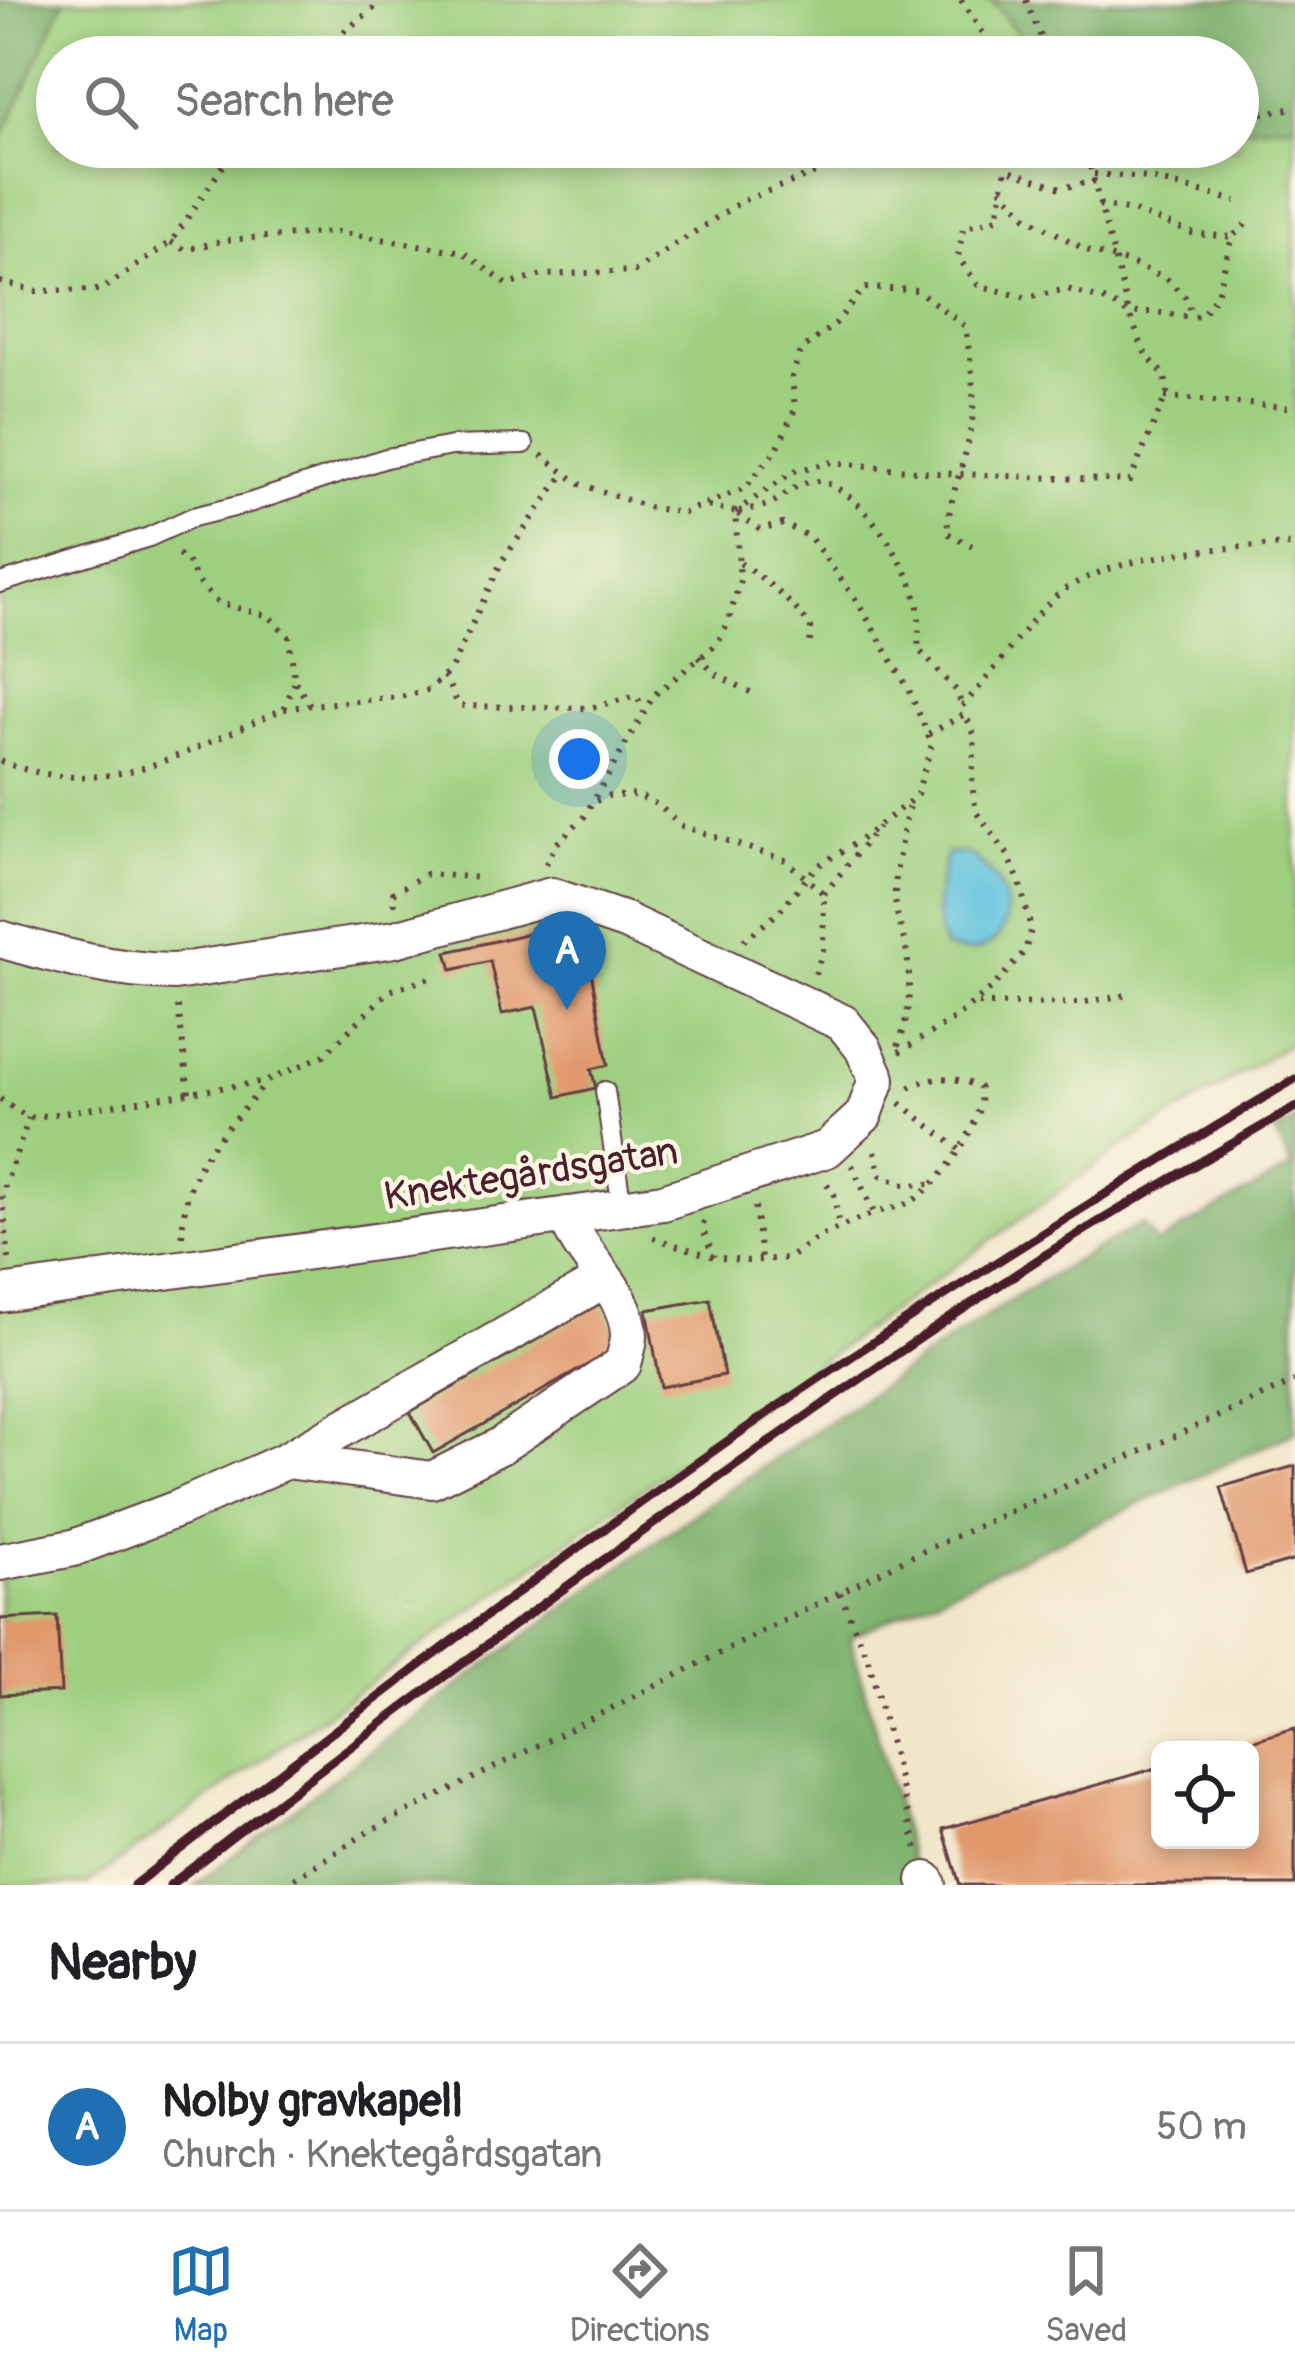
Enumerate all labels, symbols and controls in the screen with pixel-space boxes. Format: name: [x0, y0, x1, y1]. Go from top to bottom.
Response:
search box: [36, 36, 1259, 168]
icon: search: [78, 69, 144, 135]
text: Search here: [174, 74, 394, 130]
your location: [549, 729, 609, 789]
pin: A: [528, 911, 606, 1010]
street label: Knektegårdsgatan: [381, 1127, 681, 1221]
map controls: [1151, 1741, 1259, 1849]
button: locate: [1151, 1741, 1259, 1849]
text: Nearby: [48, 1931, 196, 1995]
text: Nolby gravkapell: [162, 2074, 463, 2130]
text: A: [74, 2102, 100, 2151]
text: 50 m: [1156, 2102, 1247, 2151]
text: Church · Knektegårdsgatan: [162, 2130, 602, 2179]
tab: Map: [168, 2238, 234, 2351]
tab: Directions: [570, 2238, 710, 2351]
tab: Saved: [1045, 2238, 1127, 2351]

